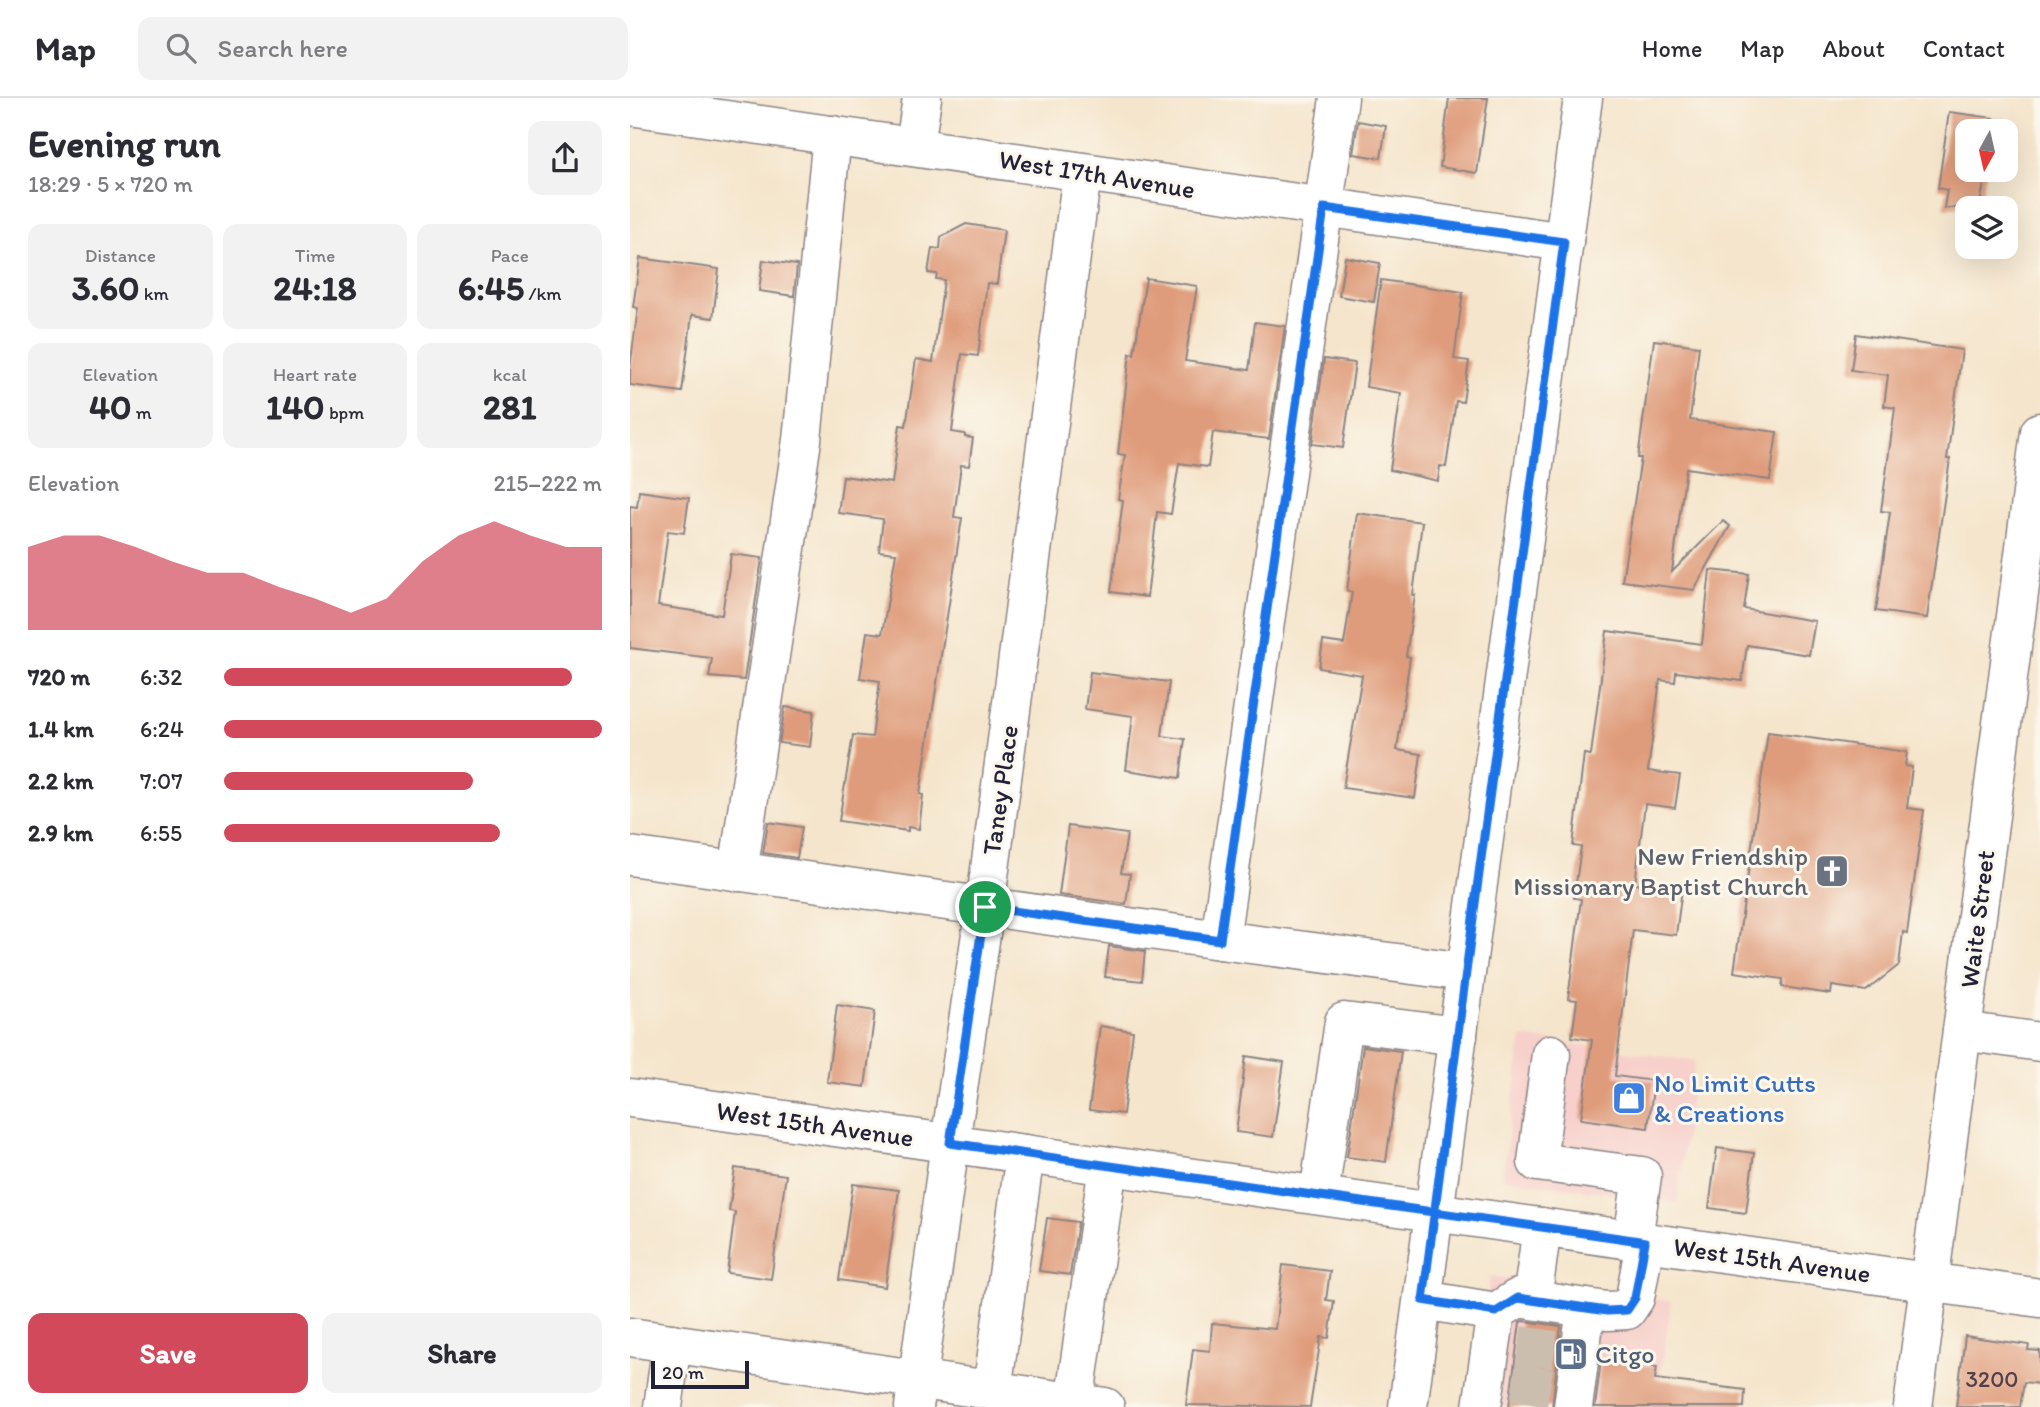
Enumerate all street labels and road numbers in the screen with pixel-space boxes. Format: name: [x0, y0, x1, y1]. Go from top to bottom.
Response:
street label: West 17th Avenue: [997, 143, 1197, 205]
street label: Taney Place: [975, 723, 1025, 857]
street label: Waite Street: [1953, 848, 2001, 990]
street label: West 15th Avenue: [714, 1094, 916, 1154]
street label: West 15th Avenue: [1671, 1230, 1873, 1290]

